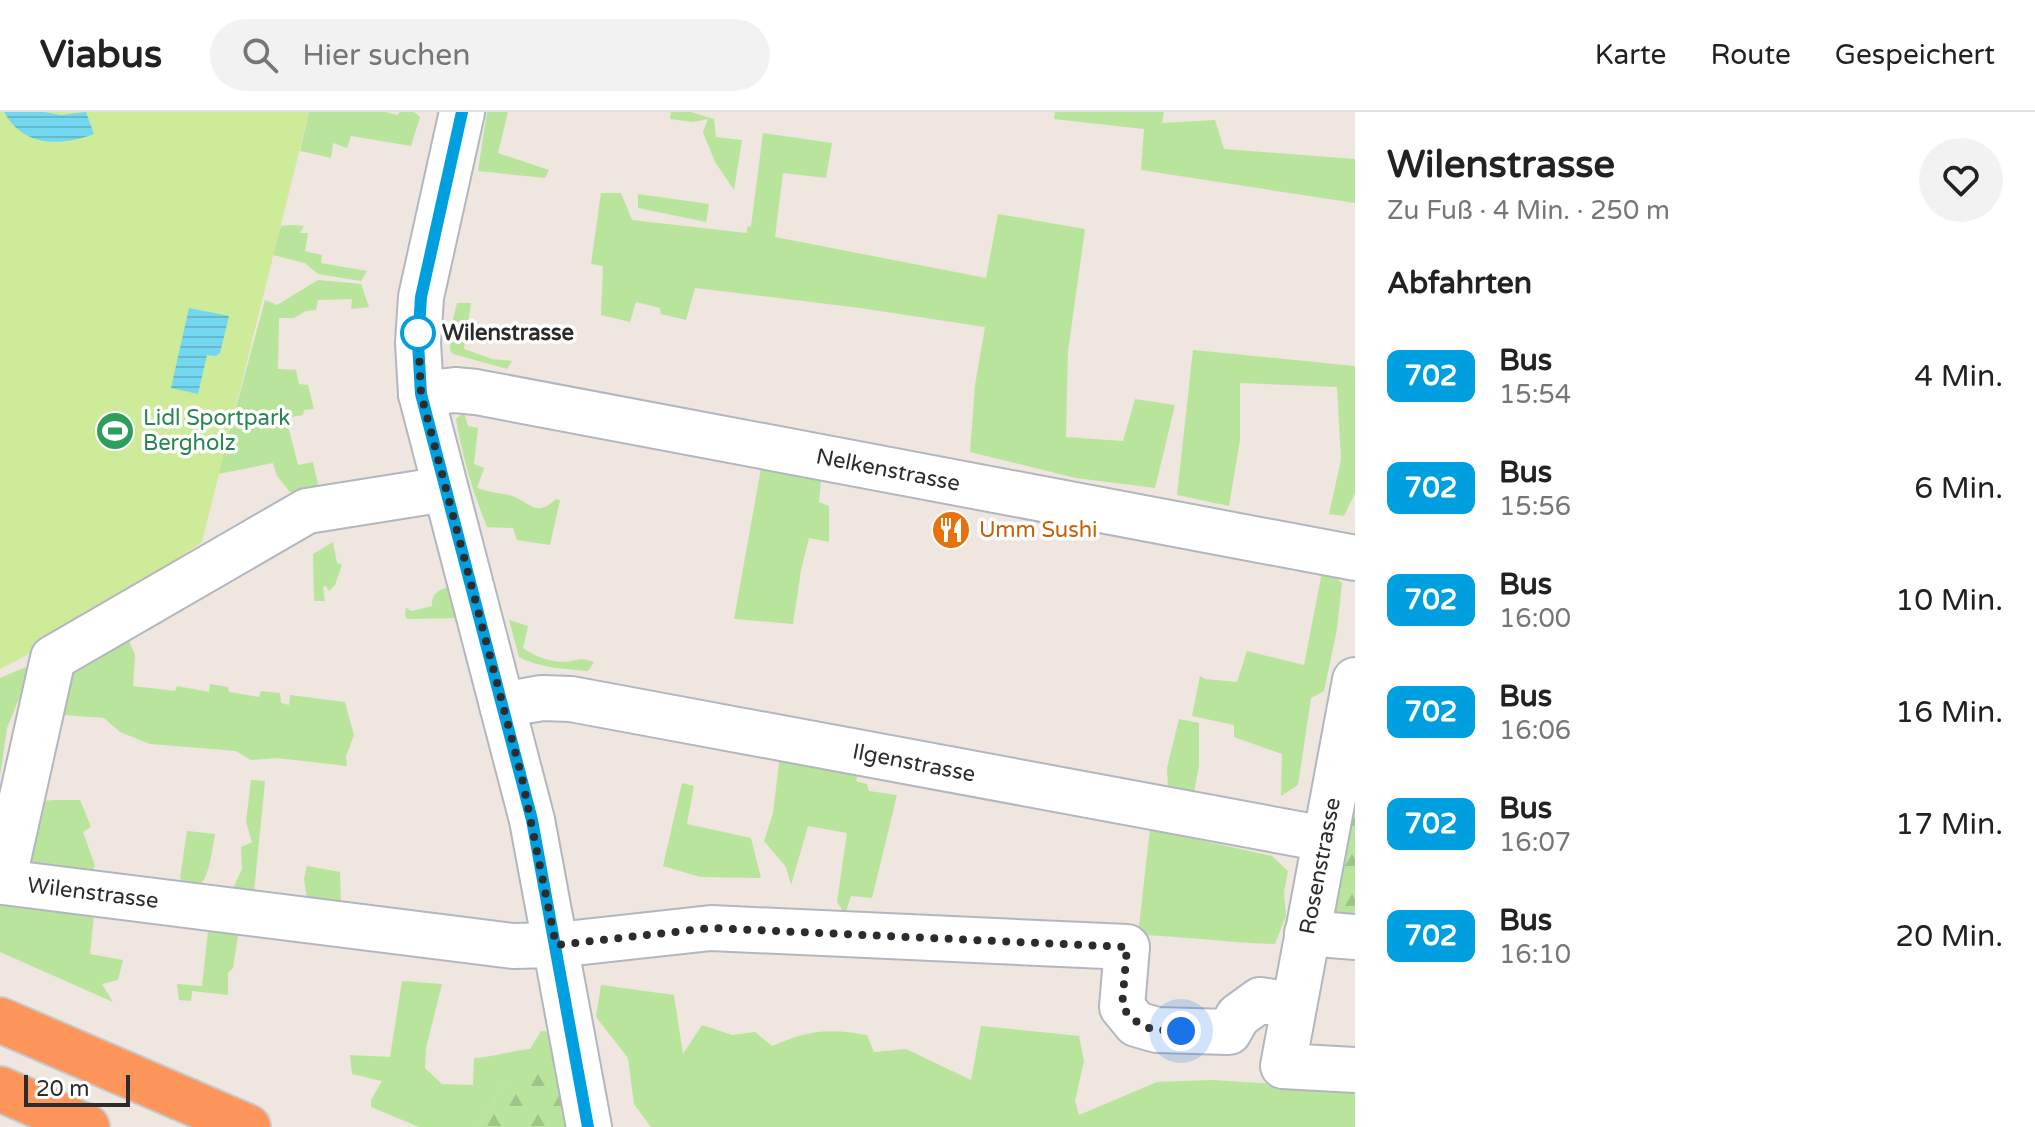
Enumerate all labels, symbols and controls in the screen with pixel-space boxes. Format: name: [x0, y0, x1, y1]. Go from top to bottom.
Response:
search box: [210, 19, 770, 91]
text: Viabus: [40, 32, 162, 78]
icon: search: [238, 33, 282, 77]
text: Hier suchen: [302, 37, 470, 74]
text: Karte: [1595, 38, 1666, 72]
text: Route: [1710, 38, 1791, 72]
text: Gespeichert: [1835, 38, 1995, 72]
button: heart: [1919, 138, 2003, 222]
text: Wilenstrasse: [1387, 142, 1615, 188]
text: Zu Fuß · 4 Min. · 250 m: [1387, 195, 1670, 226]
text: Abfahrten: [1387, 265, 1532, 302]
marker: Wilenstrasse: [401, 316, 435, 350]
place label: Wilenstrasse: [442, 320, 574, 346]
text: Bus: [1499, 342, 1552, 379]
text: 4 Min.: [1914, 358, 2003, 395]
text: 702: [1405, 359, 1457, 393]
text: 15:54: [1499, 379, 1571, 410]
place label: Lidl Sportpark Bergholz: [143, 405, 290, 456]
sports icon: Lidl Sportpark Bergholz: [94, 410, 136, 452]
street label: Nelkenstrasse: [814, 443, 962, 497]
text: Bus: [1499, 454, 1552, 491]
text: 6 Min.: [1914, 470, 2003, 507]
text: 702: [1405, 471, 1457, 505]
text: 15:56: [1499, 491, 1571, 522]
restaurant icon: Umm Sushi: [930, 509, 972, 551]
place label: Umm Sushi: [979, 517, 1098, 543]
text: Bus: [1499, 566, 1552, 603]
text: 10 Min.: [1895, 582, 2003, 619]
text: 702: [1405, 583, 1457, 617]
text: 16:00: [1499, 603, 1571, 634]
text: Bus: [1499, 678, 1552, 715]
text: 16 Min.: [1895, 694, 2003, 731]
text: 702: [1405, 695, 1457, 729]
text: 16:06: [1499, 715, 1571, 746]
street label: Ilgenstrasse: [850, 738, 978, 788]
text: Bus: [1499, 790, 1552, 827]
street label: Rosenstrasse: [1294, 795, 1346, 937]
text: 17 Min.: [1895, 806, 2003, 843]
text: 702: [1405, 807, 1457, 841]
text: 16:07: [1499, 827, 1571, 858]
street label: Wilenstrasse: [26, 872, 160, 914]
text: Bus: [1499, 902, 1552, 939]
text: 20 Min.: [1895, 918, 2003, 955]
text: 702: [1405, 919, 1457, 953]
text: 16:10: [1499, 939, 1571, 970]
your location: [1161, 1011, 1201, 1051]
scale bar: [24, 1071, 130, 1107]
text: 20 m: [36, 1076, 90, 1102]

